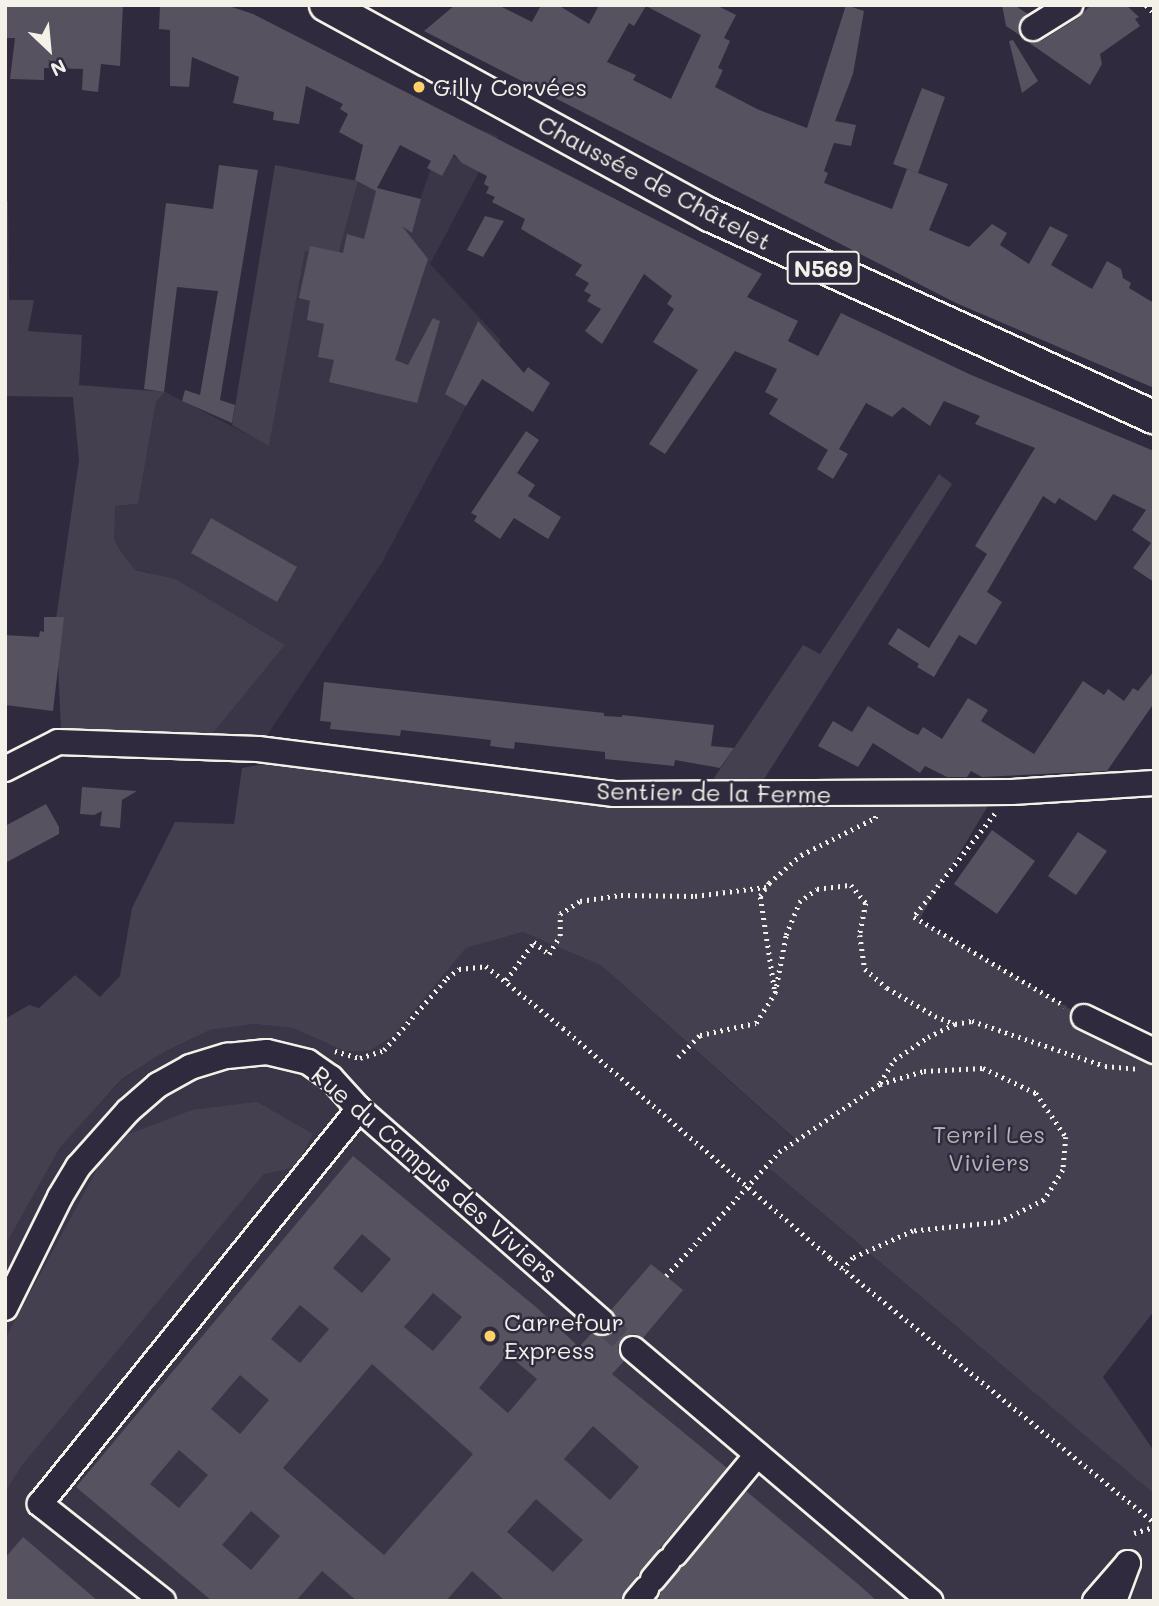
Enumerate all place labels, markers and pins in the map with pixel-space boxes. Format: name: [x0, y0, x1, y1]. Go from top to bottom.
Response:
place label: Gilly Corvées: [433, 73, 587, 101]
marker: Gilly Corvées: [411, 79, 427, 95]
place label: Carrefour Express: [504, 1308, 624, 1364]
marker: Carrefour Express: [482, 1328, 498, 1344]

